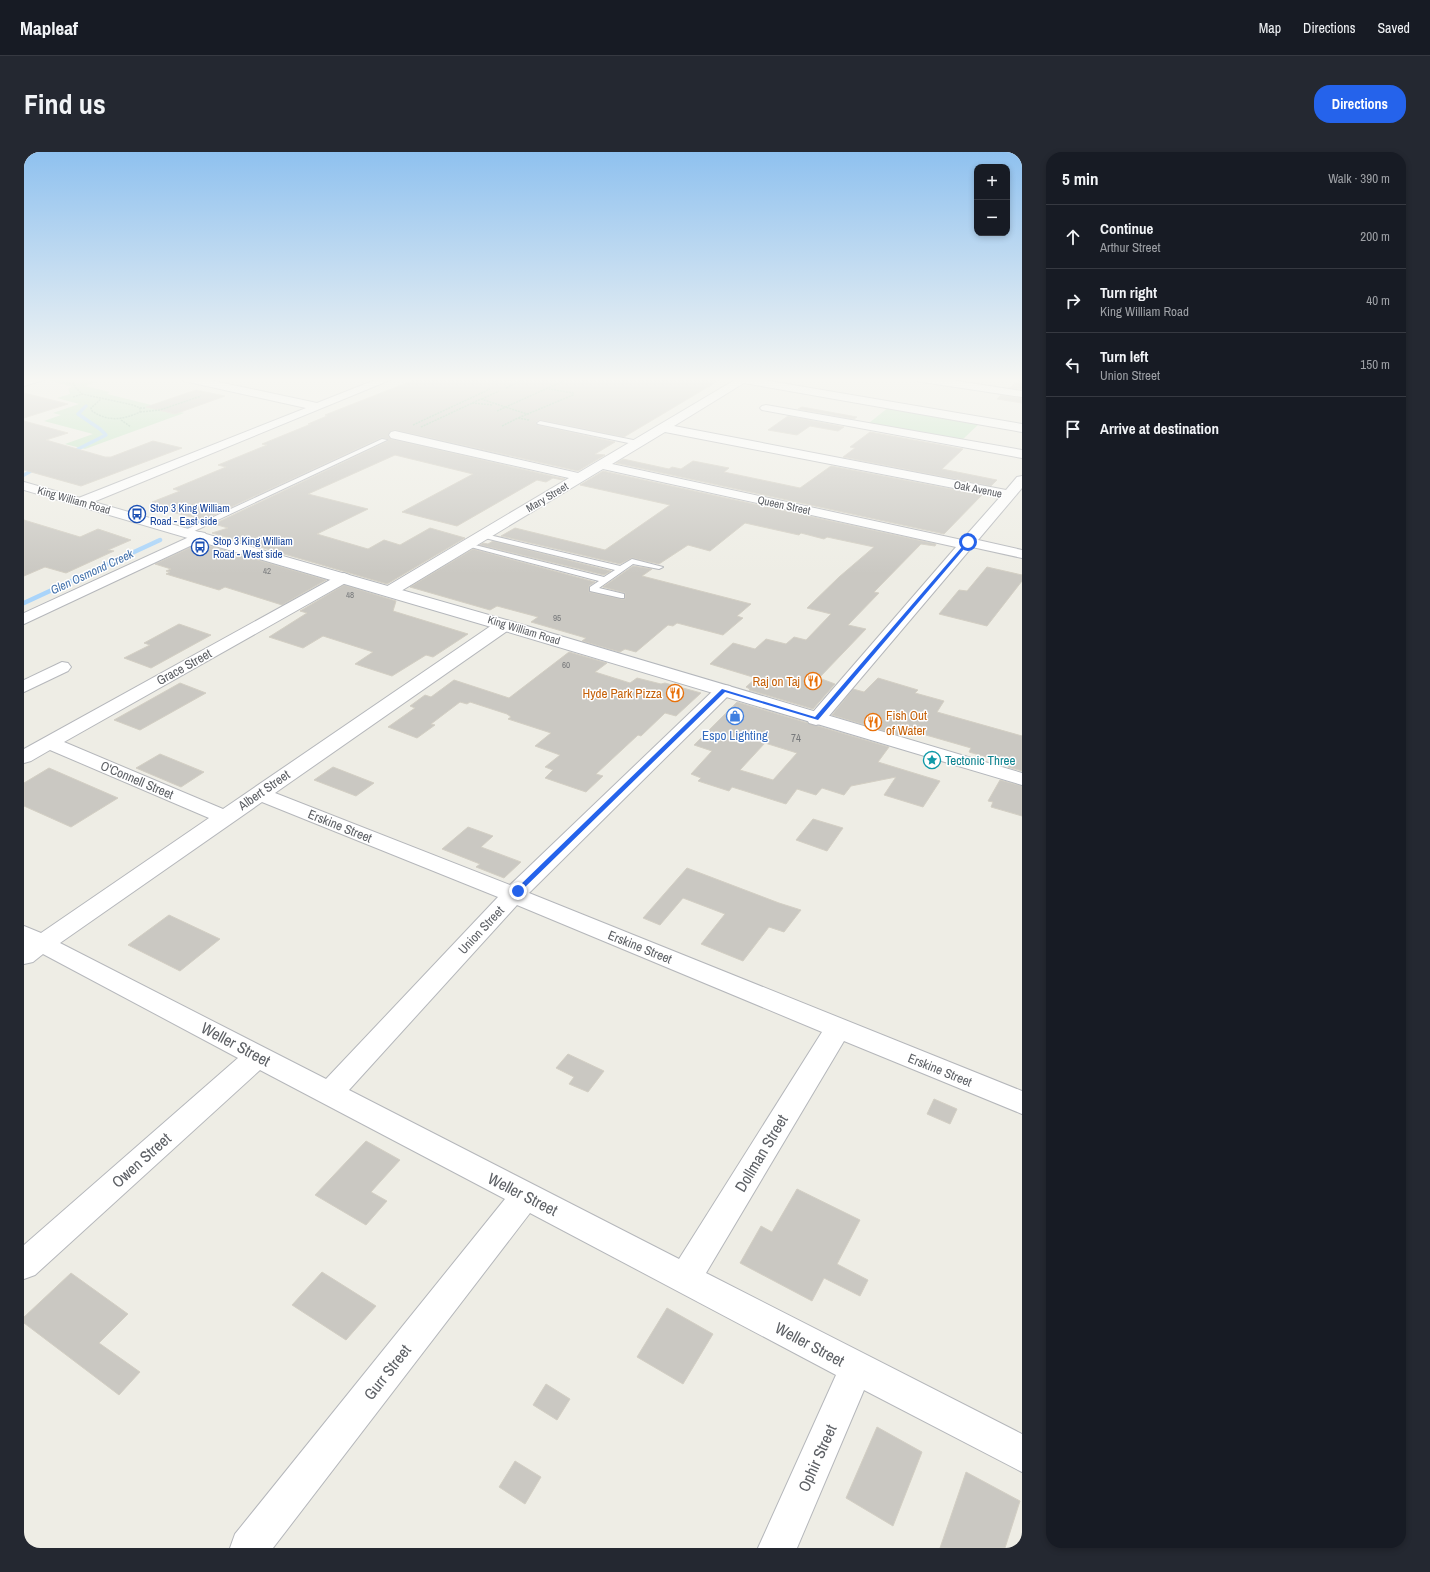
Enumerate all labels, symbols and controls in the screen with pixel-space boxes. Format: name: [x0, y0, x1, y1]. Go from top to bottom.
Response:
text: Mapleaf: [20, 15, 78, 41]
text: Map: [1259, 19, 1281, 37]
text: Directions: [1303, 19, 1355, 37]
text: Saved: [1377, 19, 1410, 37]
text: Find us: [24, 85, 106, 123]
button: Directions: [1314, 85, 1406, 123]
map controls: [974, 164, 1010, 236]
button: +: [974, 164, 1010, 200]
text: 5 min: [1062, 167, 1098, 190]
text: Walk · 390 m: [1328, 170, 1390, 187]
button: −: [974, 200, 1010, 236]
text: Continue: [1100, 218, 1153, 239]
icon: ahead: [1062, 226, 1084, 248]
text: 200 m: [1360, 228, 1390, 245]
text: Arthur Street: [1100, 239, 1160, 256]
text: Turn right: [1100, 282, 1157, 303]
icon: right: [1062, 290, 1084, 312]
text: 40 m: [1366, 292, 1390, 309]
text: King William Road: [1100, 303, 1189, 320]
text: Turn left: [1100, 346, 1148, 367]
icon: left: [1062, 354, 1084, 376]
text: 150 m: [1360, 356, 1390, 373]
text: Union Street: [1100, 367, 1160, 384]
icon: arrive: [1062, 418, 1084, 440]
text: Arrive at destination: [1100, 418, 1219, 439]
street label: Oak Avenue: [953, 477, 1003, 501]
street label: Mary Street: [523, 479, 571, 515]
street label: King William Road: [36, 483, 112, 517]
street label: Queen Street: [756, 493, 812, 518]
place label: Stop 3 King William Road - East side: [150, 501, 230, 528]
bus stop icon: Stop 3 King William Road - East side: [127, 504, 147, 524]
route start: [959, 533, 977, 551]
place label: Stop 3 King William Road - West side: [213, 534, 293, 561]
bus stop icon: Stop 3 King William Road - West side: [190, 537, 210, 557]
water label: Glen Osmond Creek: [48, 545, 137, 598]
house number: 42: [263, 565, 271, 577]
house number: 48: [346, 589, 354, 601]
street label: King William Road: [486, 612, 562, 648]
house number: 95: [553, 612, 561, 624]
street label: Grace Street: [153, 645, 215, 689]
house number: 60: [562, 659, 570, 671]
restaurant icon: Raj on Taj: [803, 671, 823, 691]
place label: Raj on Taj: [753, 673, 800, 690]
restaurant icon: Hyde Park Pizza: [665, 683, 685, 703]
place label: Hyde Park Pizza: [583, 685, 662, 702]
shop icon: Espo Lighting: [725, 706, 745, 726]
place label: Fish Out of Water: [886, 707, 927, 739]
restaurant icon: Fish Out of Water: [863, 712, 883, 732]
place label: Espo Lighting: [702, 727, 768, 744]
house number: 74: [791, 731, 801, 745]
place icon: Tectonic Three: [922, 750, 942, 770]
place label: Tectonic Three: [945, 752, 1015, 769]
street label: O'Connell Street: [98, 757, 176, 803]
street label: Albert Street: [234, 766, 293, 815]
street label: Erskine Street: [305, 805, 375, 847]
route end: [509, 882, 527, 900]
street label: Union Street: [454, 902, 508, 958]
street label: Erskine Street: [605, 926, 675, 968]
street label: Weller Street: [197, 1017, 275, 1072]
street label: Erskine Street: [905, 1049, 975, 1091]
street label: Dollman Street: [729, 1110, 793, 1196]
street label: Owen Street: [107, 1127, 176, 1193]
street label: Weller Street: [484, 1167, 562, 1221]
street label: Weller Street: [771, 1317, 849, 1372]
street label: Gurr Street: [358, 1339, 416, 1404]
street label: Ophir Street: [792, 1421, 842, 1495]

